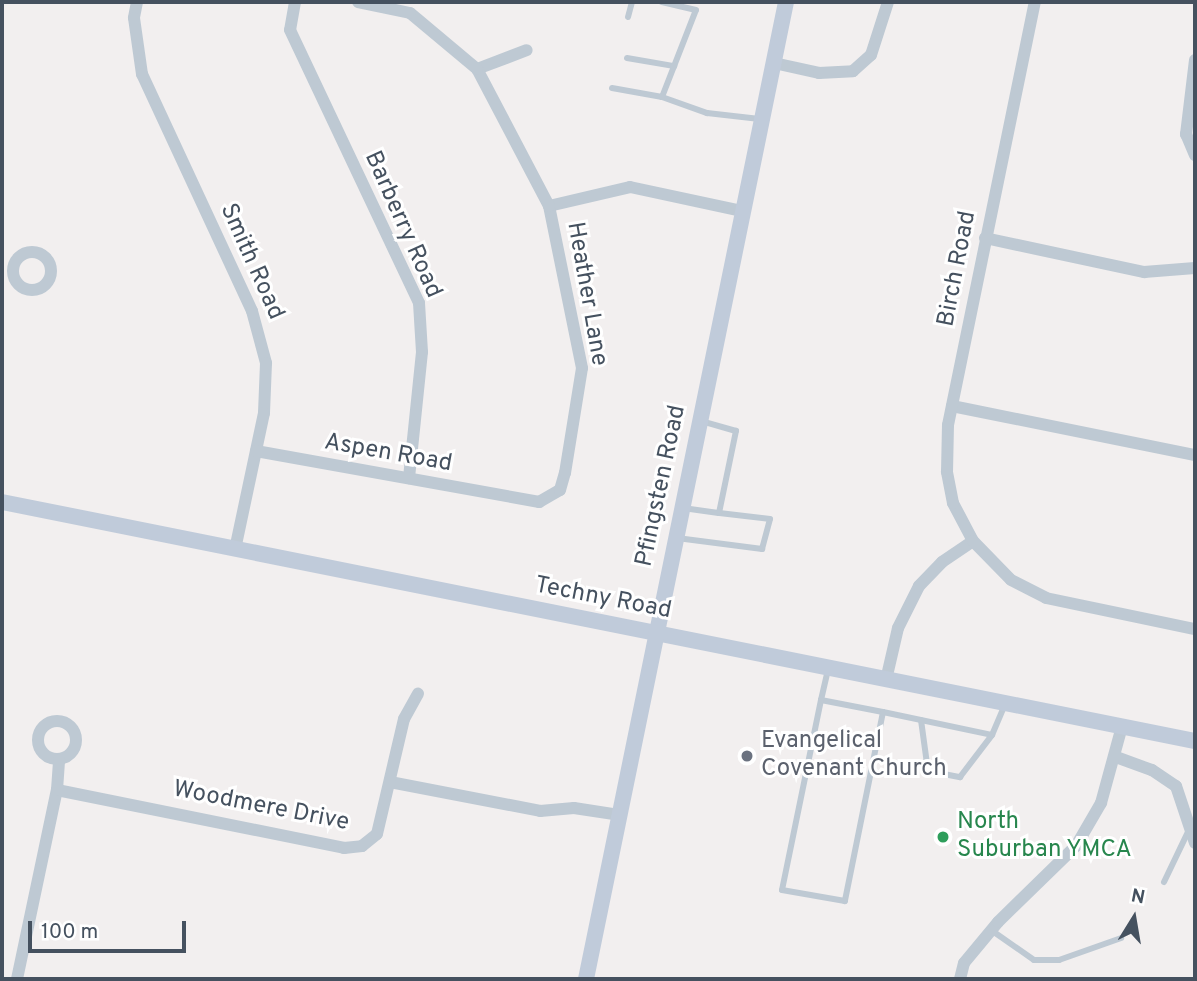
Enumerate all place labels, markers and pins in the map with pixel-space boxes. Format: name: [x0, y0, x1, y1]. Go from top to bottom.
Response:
place label: Evangelical Covenant Church: [761, 728, 947, 784]
marker: Evangelical Covenant Church: [739, 748, 755, 764]
place label: North Suburban YMCA: [957, 809, 1133, 865]
marker: North Suburban YMCA: [935, 829, 951, 845]

